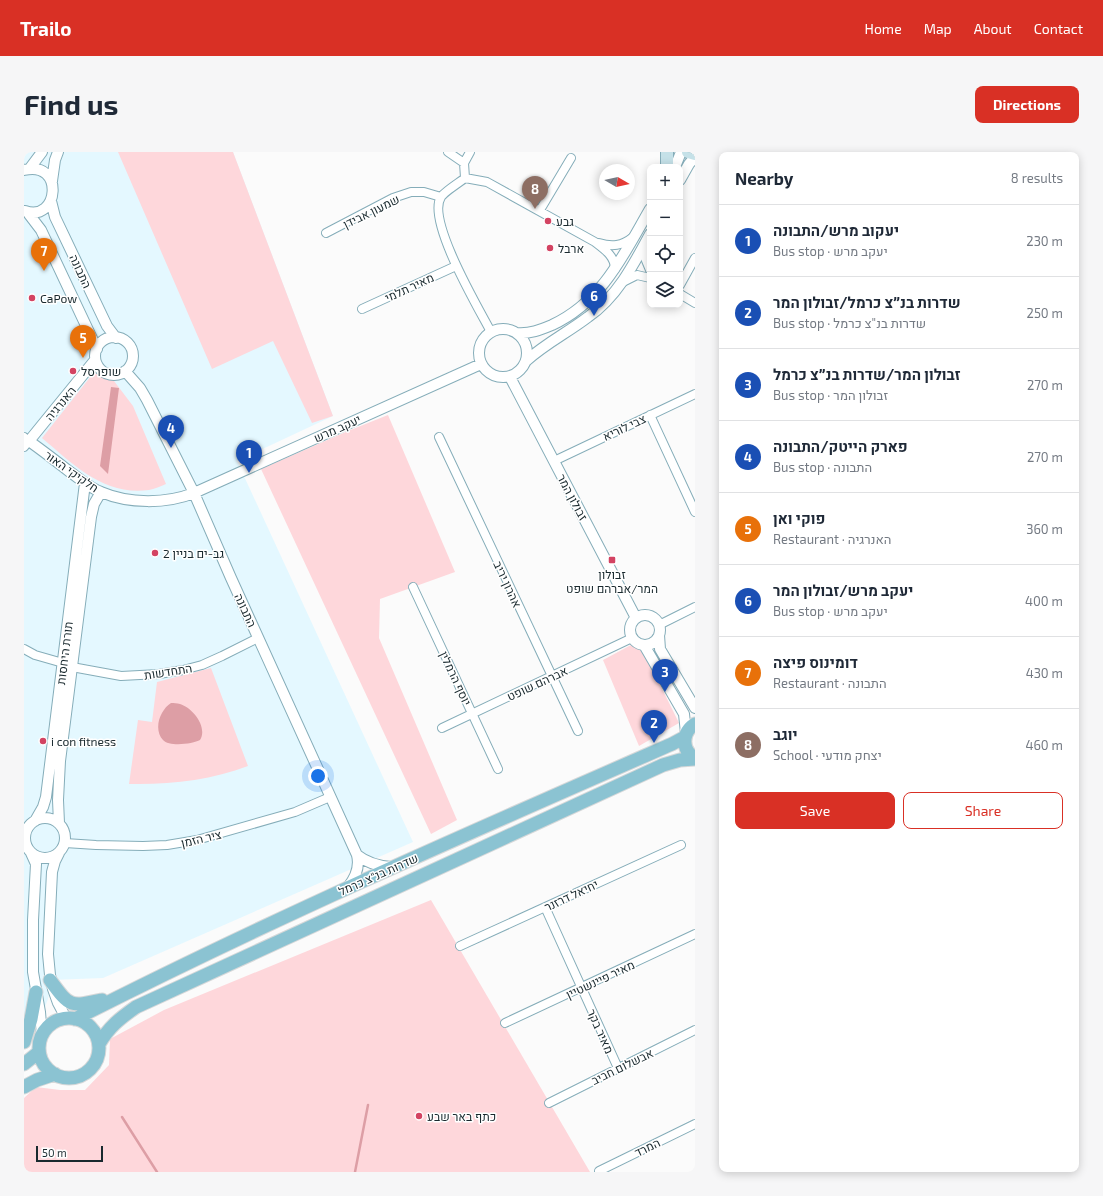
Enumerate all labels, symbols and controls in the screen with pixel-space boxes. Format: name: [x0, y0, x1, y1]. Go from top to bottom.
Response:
text: Trailo: [20, 17, 72, 40]
text: Home: [865, 20, 902, 37]
text: Map: [924, 20, 952, 37]
text: About: [974, 20, 1012, 37]
text: Contact: [1034, 20, 1083, 37]
button: Directions: [975, 86, 1079, 123]
text: Find us: [24, 87, 118, 121]
north arrow: [599, 164, 635, 200]
map controls: [647, 164, 683, 308]
button: +: [647, 164, 683, 200]
text: Nearby: [735, 168, 793, 188]
text: 8 results: [1011, 170, 1063, 186]
pin: 8: [522, 176, 548, 209]
street label: שמעון אבידן: [340, 191, 402, 231]
button: −: [647, 200, 683, 236]
place label: גבע: [556, 214, 574, 228]
marker: גבע: [543, 216, 553, 226]
text: יעקוב מרש/התבונה: [773, 221, 899, 239]
text: 1: [745, 233, 751, 249]
text: 230 m: [1026, 233, 1063, 249]
button: locate: [647, 236, 683, 272]
pin: 7: [31, 238, 57, 271]
place label: ארבל: [558, 241, 584, 255]
marker: ארבל: [545, 243, 555, 253]
text: Bus stop · יעקב מרש: [773, 243, 888, 259]
street label: התבונה: [67, 252, 95, 290]
street label: מאיר תלמי: [382, 270, 436, 304]
button: layers: [647, 272, 683, 308]
pin: 6: [581, 283, 607, 316]
place label: CaPow: [40, 291, 77, 305]
marker: CaPow: [27, 293, 37, 303]
text: שדרות בנ״צ כרמל/זבולון המר: [773, 293, 961, 311]
text: 2: [744, 305, 752, 321]
text: 250 m: [1027, 305, 1063, 321]
text: Bus stop · שדרות בנ"צ כרמל: [773, 315, 926, 331]
pin: 5: [70, 325, 96, 358]
place label: שופרסל: [81, 364, 121, 378]
text: זבולון המר/שדרות בנ״צ כרמל: [773, 365, 961, 383]
marker: שופרסל: [68, 366, 78, 376]
text: 3: [744, 377, 752, 393]
text: 270 m: [1027, 377, 1063, 393]
street label: האנרגיה: [42, 383, 78, 423]
text: Bus stop · זבולון המר: [773, 387, 888, 403]
street label: יעקב מרש: [311, 411, 363, 445]
street label: צבי לוריא: [600, 411, 648, 443]
pin: 4: [158, 415, 184, 448]
text: פארק הייטק/התבונה: [773, 437, 908, 455]
pin: 1: [236, 440, 262, 473]
street label: חלקיקי האור: [42, 447, 102, 495]
text: 4: [744, 449, 752, 465]
text: 270 m: [1027, 449, 1063, 465]
text: Bus stop · התבונה: [773, 459, 872, 475]
street label: זבולון המר: [555, 471, 591, 523]
text: פוקי ואן: [773, 509, 825, 527]
text: 5: [744, 521, 752, 537]
text: 360 m: [1026, 521, 1063, 537]
text: Restaurant · האנרגיה: [773, 531, 891, 547]
place label: גב-ים בניין 2: [163, 546, 224, 560]
marker: גב-ים בניין 2: [150, 548, 160, 558]
marker: זבולון המר/אברהם שופט: [607, 555, 617, 565]
street label: אהרון יריב: [491, 558, 525, 610]
place label: זבולון המר/אברהם שופט: [566, 567, 658, 595]
text: יעקב מרש/זבולון המר: [773, 581, 913, 599]
street label: התבונה: [232, 591, 260, 629]
text: 6: [744, 593, 752, 609]
text: 400 m: [1025, 593, 1063, 609]
text: Bus stop · יעקב מרש: [773, 603, 888, 619]
street label: תורת היחסות: [53, 621, 75, 685]
street label: יוסף הרמלין: [437, 649, 475, 707]
text: דומינוס פיצה: [773, 653, 858, 671]
pin: 3: [652, 659, 678, 692]
street label: התחדשות: [143, 660, 193, 682]
street label: אברהם שופט: [504, 663, 570, 703]
text: 7: [745, 665, 751, 681]
text: 430 m: [1026, 665, 1063, 681]
text: Restaurant · התבונה: [773, 675, 887, 691]
pin: 2: [641, 710, 667, 743]
text: יוגב: [773, 725, 798, 743]
place label: i con fitness: [51, 734, 116, 748]
marker: i con fitness: [38, 736, 48, 746]
text: 8: [744, 737, 752, 753]
text: 460 m: [1025, 737, 1063, 753]
text: School · יצחק מודעי: [773, 747, 882, 763]
your location: [308, 766, 328, 786]
button: Save: [735, 792, 895, 829]
button: Share: [903, 792, 1063, 829]
street label: ציר הזמן: [179, 826, 223, 849]
street label: שדרות בנ"צ כרמל: [336, 850, 420, 898]
street label: יחיאל דרזנר: [542, 876, 600, 914]
street label: מאיר פיינשטיין: [563, 957, 637, 1001]
street label: מאיר בקר: [585, 1007, 617, 1055]
street label: אבשלום חביב: [589, 1045, 655, 1087]
place label: כתף באר שבע: [427, 1109, 496, 1123]
marker: כתף באר שבע: [414, 1111, 424, 1121]
street label: המרד: [632, 1135, 662, 1159]
scale bar: [36, 1144, 103, 1163]
text: 50 m: [42, 1146, 67, 1159]

